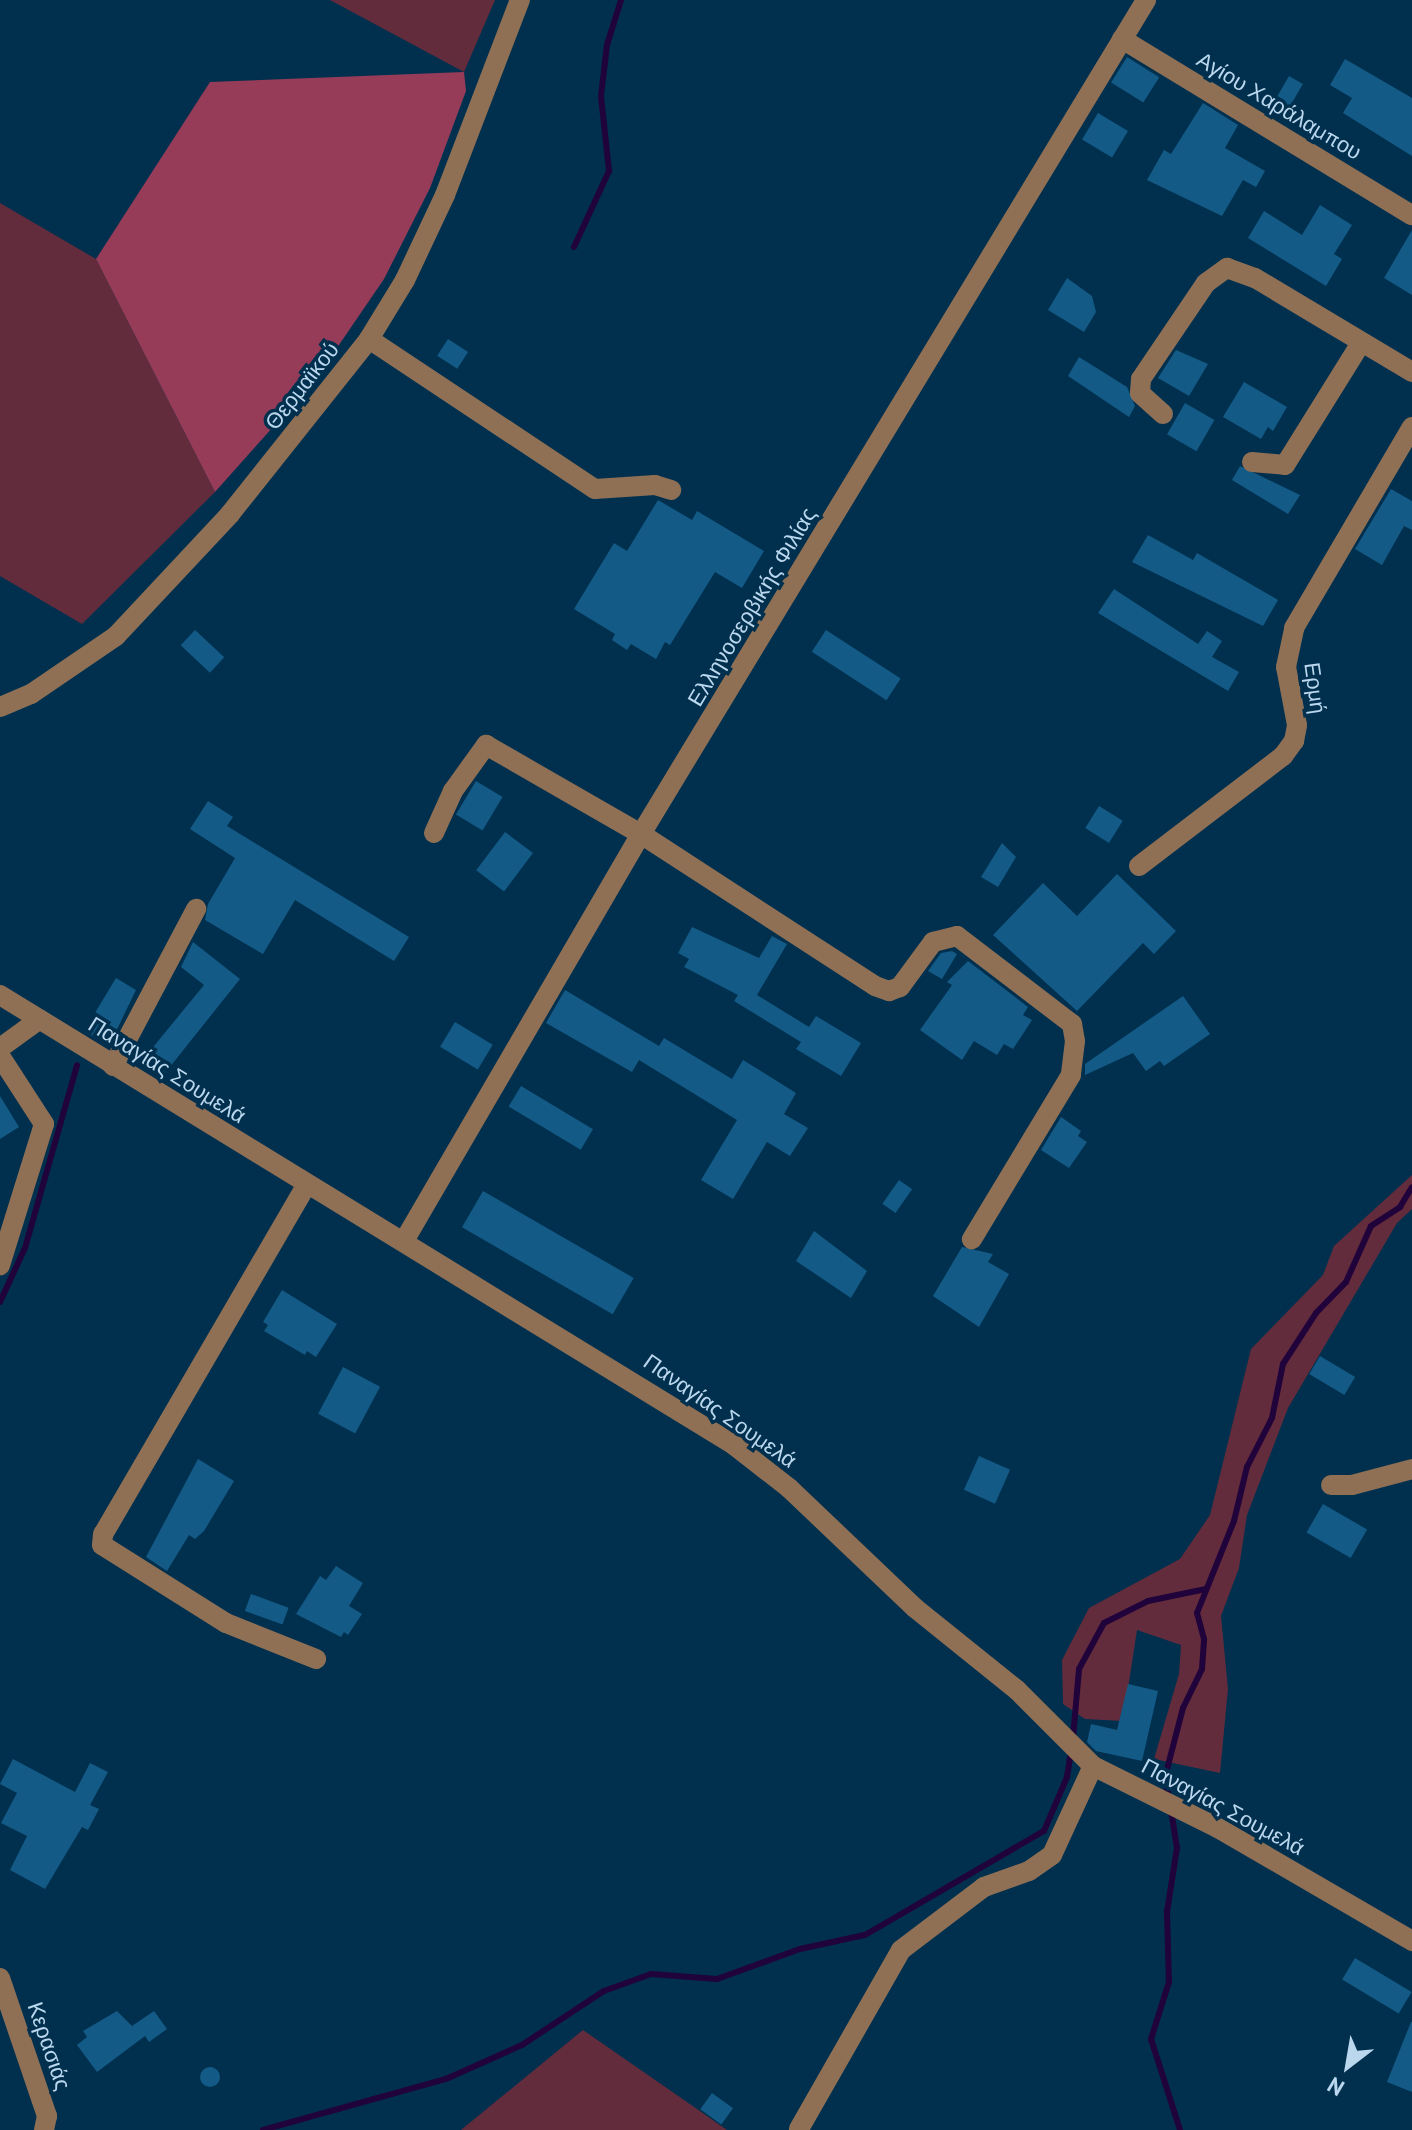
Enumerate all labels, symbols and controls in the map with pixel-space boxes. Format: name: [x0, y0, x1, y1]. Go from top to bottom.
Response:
street label: Αγίου Χαράλαμπου: [1192, 46, 1366, 166]
street label: Θερμαϊκού: [260, 337, 344, 435]
street label: Ελληνοσερβικής Φιλίας: [682, 503, 822, 711]
street label: Ερμή: [1298, 661, 1332, 715]
street label: Παναγίας Σουμελά: [83, 1011, 251, 1129]
street label: Παναγίας Σουμελά: [638, 1348, 802, 1474]
street label: Παναγίας Σουμελά: [1137, 1753, 1309, 1861]
street label: Κερασιάς: [22, 1998, 76, 2094]
north arrow: [1308, 2026, 1388, 2106]
text: N: [1322, 2071, 1349, 2102]

